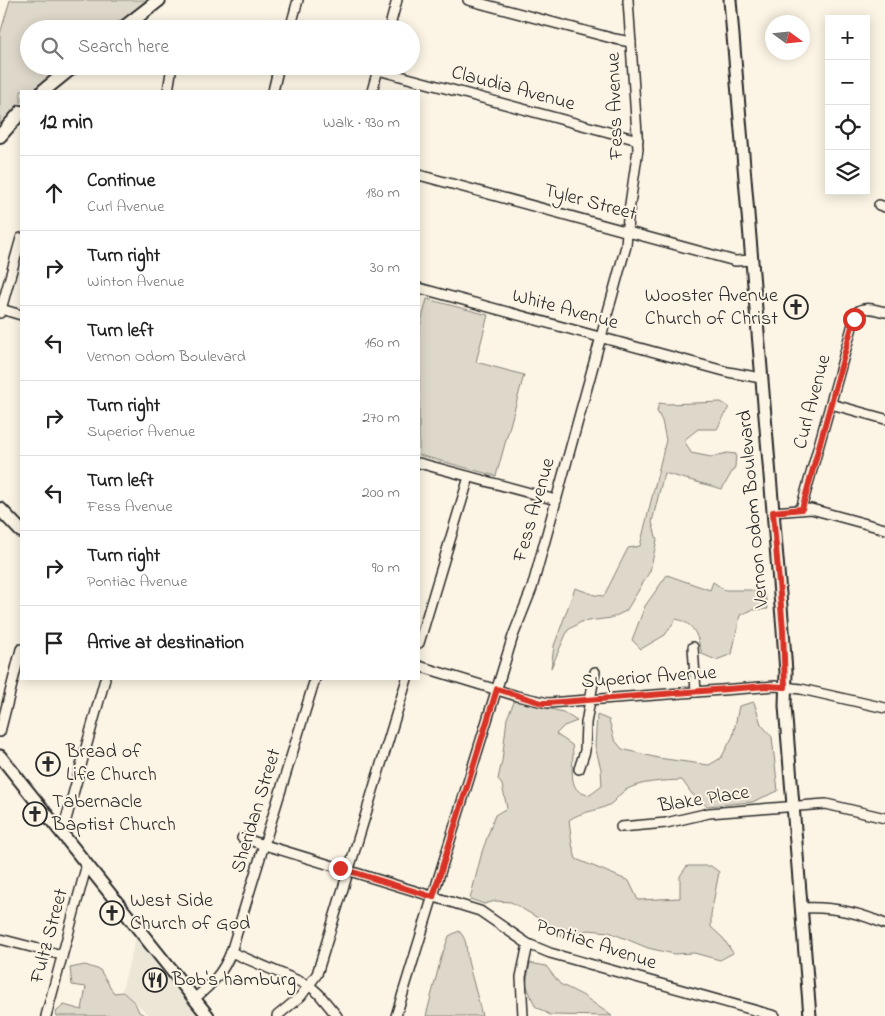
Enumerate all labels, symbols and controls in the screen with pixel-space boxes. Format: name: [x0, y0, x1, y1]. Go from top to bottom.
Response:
north arrow: [765, 15, 810, 60]
map controls: [825, 15, 870, 195]
button: +: [825, 15, 870, 60]
search box: [20, 20, 420, 75]
icon: search: [38, 34, 66, 62]
text: Search here: [78, 34, 169, 61]
street label: Fess Avenue: [600, 52, 632, 161]
street label: Claudia Avenue: [448, 59, 578, 119]
button: −: [825, 60, 870, 105]
button: locate: [825, 105, 870, 150]
text: 12 min: [40, 108, 93, 138]
text: Walk · 930 m: [323, 111, 400, 135]
button: layers: [825, 150, 870, 195]
text: Continue: [87, 168, 155, 195]
street label: Tyler Street: [540, 177, 640, 229]
icon: ahead: [40, 179, 68, 207]
text: 180 m: [366, 181, 400, 205]
text: Curl Avenue: [87, 195, 164, 219]
text: Turn right: [87, 243, 160, 270]
icon: right: [40, 254, 68, 282]
text: 30 m: [370, 256, 400, 280]
text: Winton Avenue: [87, 270, 184, 294]
street label: White Avenue: [509, 282, 621, 338]
place label: Wooster Avenue Church of Christ: [645, 282, 778, 334]
church icon: Wooster Avenue Church of Christ: [783, 294, 809, 320]
route start: [843, 308, 866, 331]
text: Turn left: [87, 318, 154, 345]
icon: left: [40, 329, 68, 357]
text: 160 m: [365, 331, 400, 355]
text: Vernon Odom Boulevard: [87, 345, 246, 369]
street label: Curl Avenue: [786, 352, 840, 452]
text: Turn right: [87, 393, 160, 420]
icon: right: [40, 404, 68, 432]
text: 270 m: [362, 406, 400, 430]
street label: Vernon Odom Boulevard: [731, 409, 777, 610]
text: Superior Avenue: [87, 420, 195, 444]
street label: Fess Avenue: [506, 455, 564, 566]
text: Turn left: [87, 468, 154, 495]
icon: left: [40, 479, 68, 507]
text: 200 m: [362, 481, 400, 505]
text: Fess Avenue: [87, 495, 173, 519]
text: Turn right: [87, 543, 160, 570]
icon: right: [40, 554, 68, 582]
text: 90 m: [372, 556, 400, 580]
text: Pontiac Avenue: [87, 570, 187, 594]
icon: arrive: [40, 629, 68, 657]
text: Arrive at destination: [87, 630, 244, 657]
street label: Superior Avenue: [581, 659, 718, 697]
place label: Bread of Life Church: [65, 738, 157, 790]
street label: Sheridan Street: [224, 745, 290, 877]
church icon: Bread of Life Church: [35, 751, 61, 777]
street label: Blake Place: [656, 779, 751, 822]
place label: Tabernacle Baptist Church: [51, 788, 176, 840]
church icon: Tabernacle Baptist Church: [22, 801, 48, 827]
route end: [329, 857, 352, 880]
street label: Fultz Street: [23, 885, 77, 987]
place label: West Side Church of God: [130, 887, 250, 939]
church icon: West Side Church of God: [99, 900, 125, 926]
street label: Pontiac Avenue: [532, 912, 660, 978]
place label: Bob's hamburg: [171, 966, 296, 996]
restaurant icon: Bob's hamburg: [142, 967, 168, 993]

